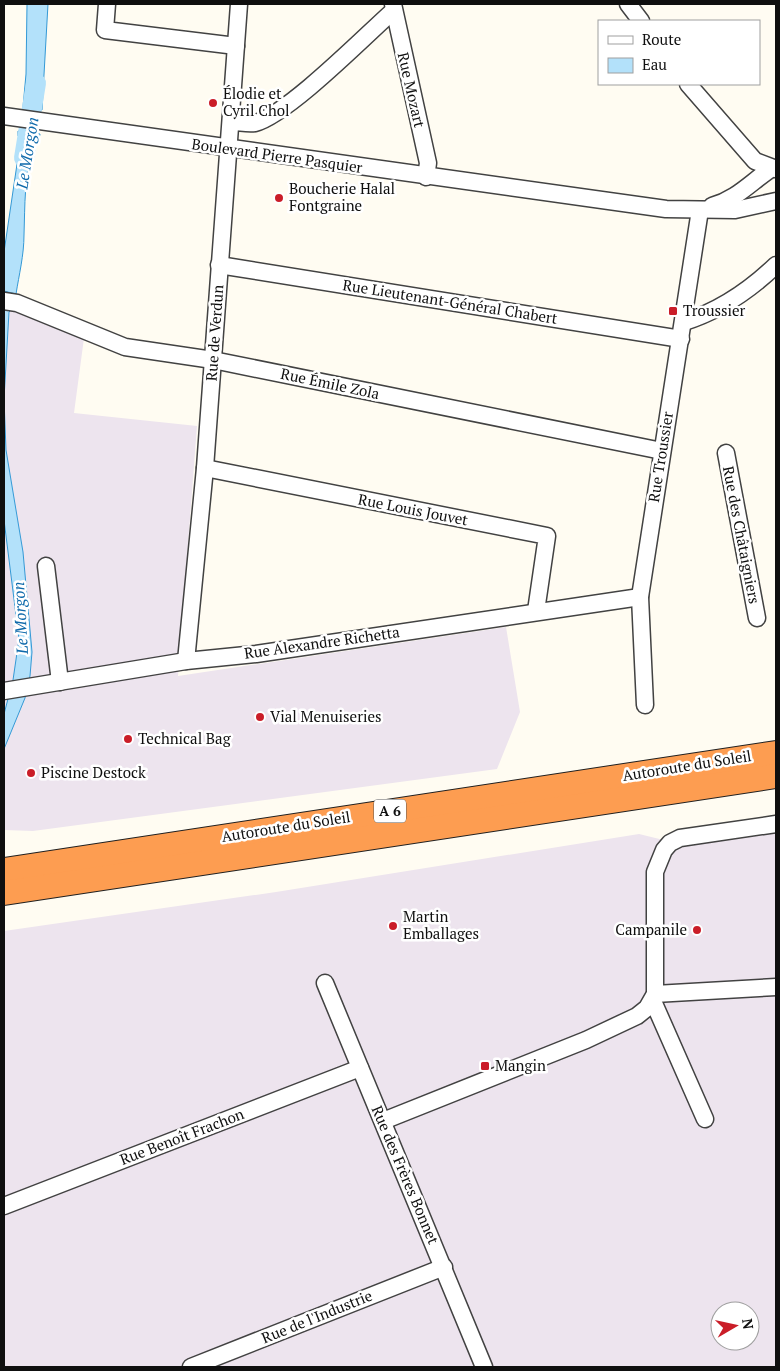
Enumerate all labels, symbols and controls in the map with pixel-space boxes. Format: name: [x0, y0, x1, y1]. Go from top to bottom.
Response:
legend: [598, 20, 760, 85]
text: Route: [642, 29, 681, 49]
street label: Rue Mozart: [394, 50, 430, 130]
text: Eau: [642, 54, 667, 74]
place label: Élodie et Cyril Chol: [223, 83, 290, 120]
marker: Élodie et Cyril Chol: [207, 97, 219, 109]
water label: Le Morgon: [10, 115, 44, 192]
street label: Boulevard Pierre Pasquier: [190, 133, 364, 177]
place label: Boucherie Halal Fontgraine: [289, 178, 395, 215]
marker: Boucherie Halal Fontgraine: [273, 192, 285, 204]
street label: Rue Lieutenant-Général Chabert: [341, 274, 559, 328]
street label: Rue de Verdun: [201, 284, 227, 382]
place label: Troussier: [683, 300, 746, 320]
marker: Troussier: [667, 305, 679, 317]
street label: Rue Émile Zola: [279, 363, 382, 403]
street label: Rue Troussier: [643, 410, 677, 504]
street label: Rue des Châtaigniers: [719, 464, 765, 606]
street label: Rue Louis Jouvet: [356, 489, 470, 530]
water label: Le Morgon: [7, 581, 33, 656]
street label: Rue Alexandre Richetta: [243, 621, 401, 663]
place label: Vial Menuiseries: [270, 706, 381, 726]
marker: Vial Menuiseries: [254, 711, 266, 723]
place label: Technical Bag: [138, 728, 232, 748]
marker: Technical Bag: [122, 733, 134, 745]
street label: Autoroute du Soleil: [621, 745, 753, 785]
place label: Piscine Destock: [41, 762, 146, 782]
marker: Piscine Destock: [25, 767, 37, 779]
road number: A 6: [374, 799, 406, 822]
street label: Autoroute du Soleil: [220, 806, 352, 846]
place label: Martin Emballages: [403, 906, 479, 943]
place label: Campanile: [615, 919, 687, 939]
marker: Martin Emballages: [387, 920, 399, 932]
marker: Campanile: [691, 924, 703, 936]
place label: Mangin: [495, 1055, 546, 1075]
marker: Mangin: [479, 1060, 491, 1072]
street label: Rue des Frères Bonnet: [368, 1102, 444, 1247]
street label: Rue Benoît Frachon: [117, 1103, 247, 1169]
street label: Rue de l'Industrie: [258, 1285, 375, 1347]
north arrow: [710, 1301, 760, 1351]
text: N: [738, 1317, 759, 1331]

